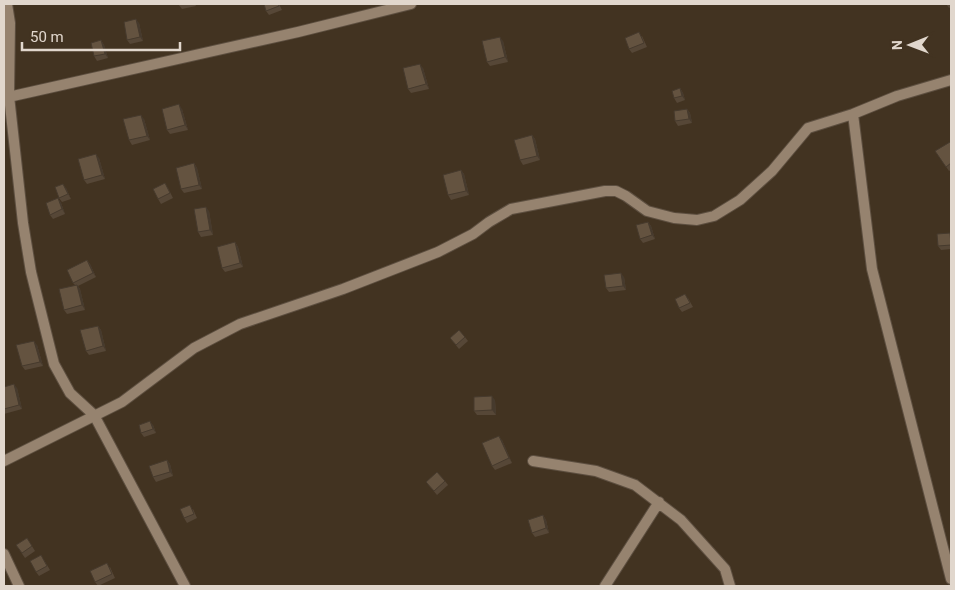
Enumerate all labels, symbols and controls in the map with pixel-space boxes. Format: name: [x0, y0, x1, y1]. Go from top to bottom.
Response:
scale bar: [22, 20, 180, 52]
north arrow: [885, 20, 935, 70]
text: 50 m: [30, 28, 64, 46]
text: N: [889, 40, 905, 50]

